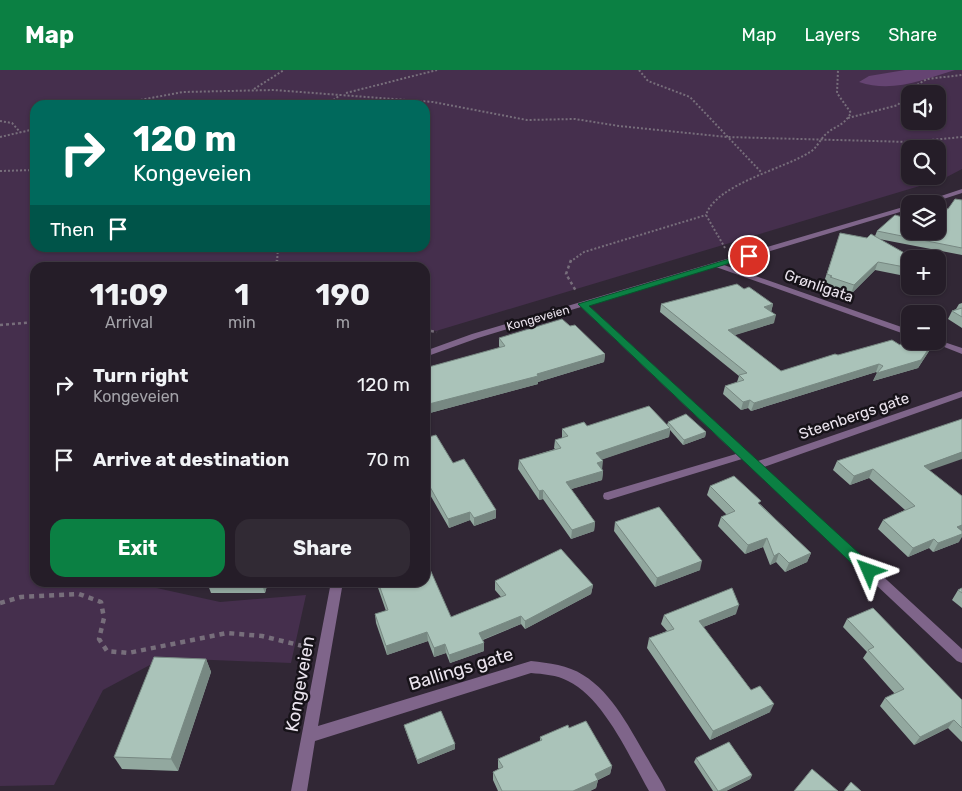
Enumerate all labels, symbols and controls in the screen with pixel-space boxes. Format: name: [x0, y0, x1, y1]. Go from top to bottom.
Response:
text: Map: [25, 21, 74, 49]
text: Map: [742, 24, 777, 46]
text: Layers: [805, 24, 860, 46]
text: Share: [888, 24, 937, 46]
map controls: [901, 85, 946, 350]
button: sound: [901, 85, 946, 130]
text: 120 m: [133, 118, 236, 160]
icon: right: [50, 120, 115, 185]
button: search: [901, 140, 946, 185]
text: Kongeveien: [133, 160, 252, 187]
button: layers: [901, 195, 946, 240]
icon: arrive: [104, 215, 132, 243]
text: Then: [50, 218, 94, 241]
pin: [728, 235, 770, 277]
icon: arrive: [735, 242, 763, 270]
button: +: [901, 250, 946, 295]
street label: Grønligata: [782, 266, 856, 306]
text: 11:09: [90, 277, 168, 313]
text: 1: [234, 277, 249, 313]
text: 190: [316, 277, 370, 313]
street label: Kongeveien: [505, 302, 571, 334]
button: −: [901, 305, 946, 350]
text: Arrival: [105, 313, 153, 332]
text: min: [228, 313, 256, 332]
text: m: [336, 313, 350, 332]
text: Turn right: [93, 364, 188, 387]
icon: right: [50, 371, 78, 399]
text: 120 m: [357, 373, 410, 396]
text: Kongeveien: [93, 387, 179, 406]
street label: Steenbergs gate: [796, 389, 912, 443]
icon: arrive: [50, 446, 78, 474]
text: Arrive at destination: [93, 448, 289, 471]
text: 70 m: [367, 448, 410, 471]
button: Exit: [50, 519, 225, 577]
button: Share: [235, 519, 410, 577]
position arrow: [842, 544, 894, 596]
street label: Kongeveien: [281, 634, 319, 734]
street label: Ballings gate: [406, 643, 516, 695]

